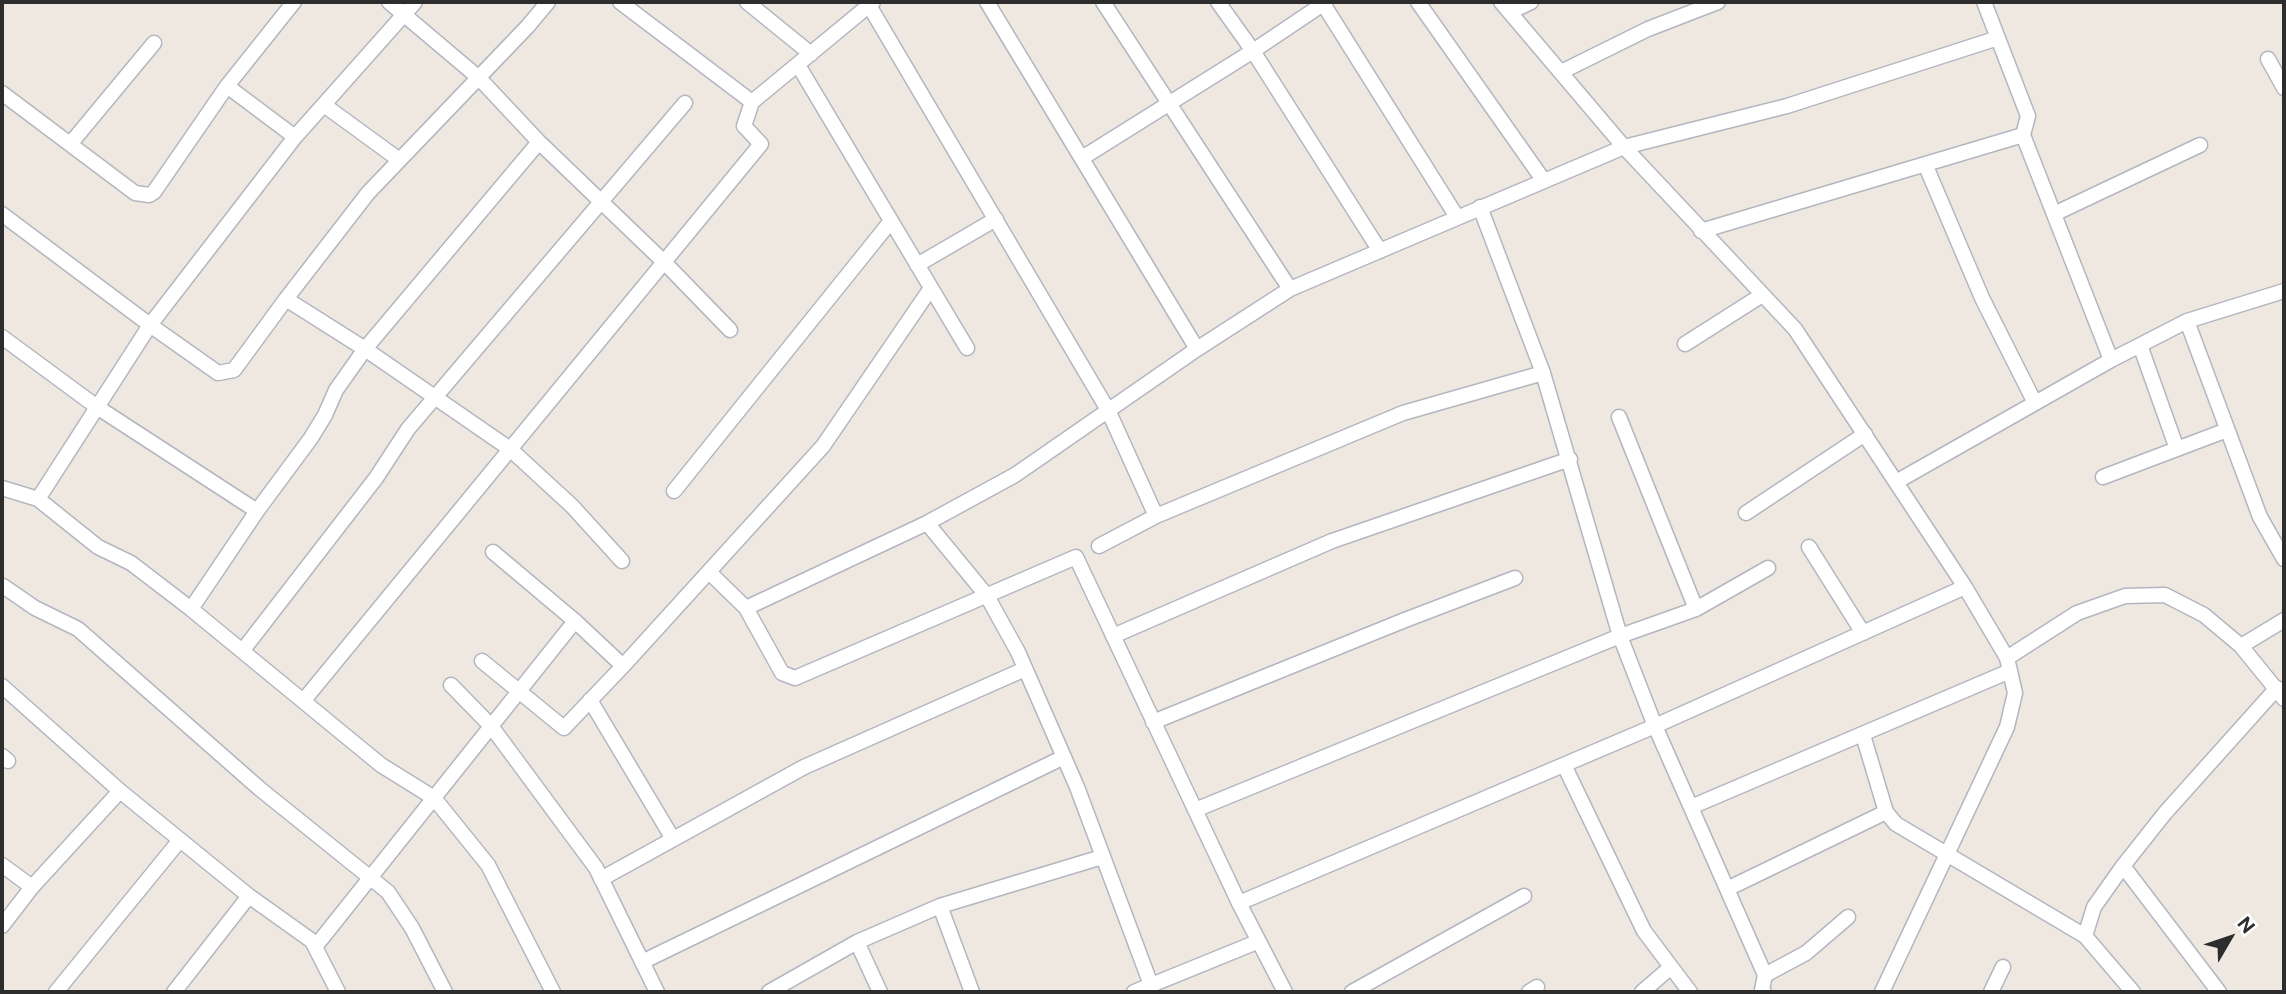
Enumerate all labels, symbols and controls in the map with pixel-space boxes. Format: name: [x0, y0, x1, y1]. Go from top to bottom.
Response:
north arrow: [2195, 903, 2265, 973]
text: N: [2233, 912, 2260, 937]

